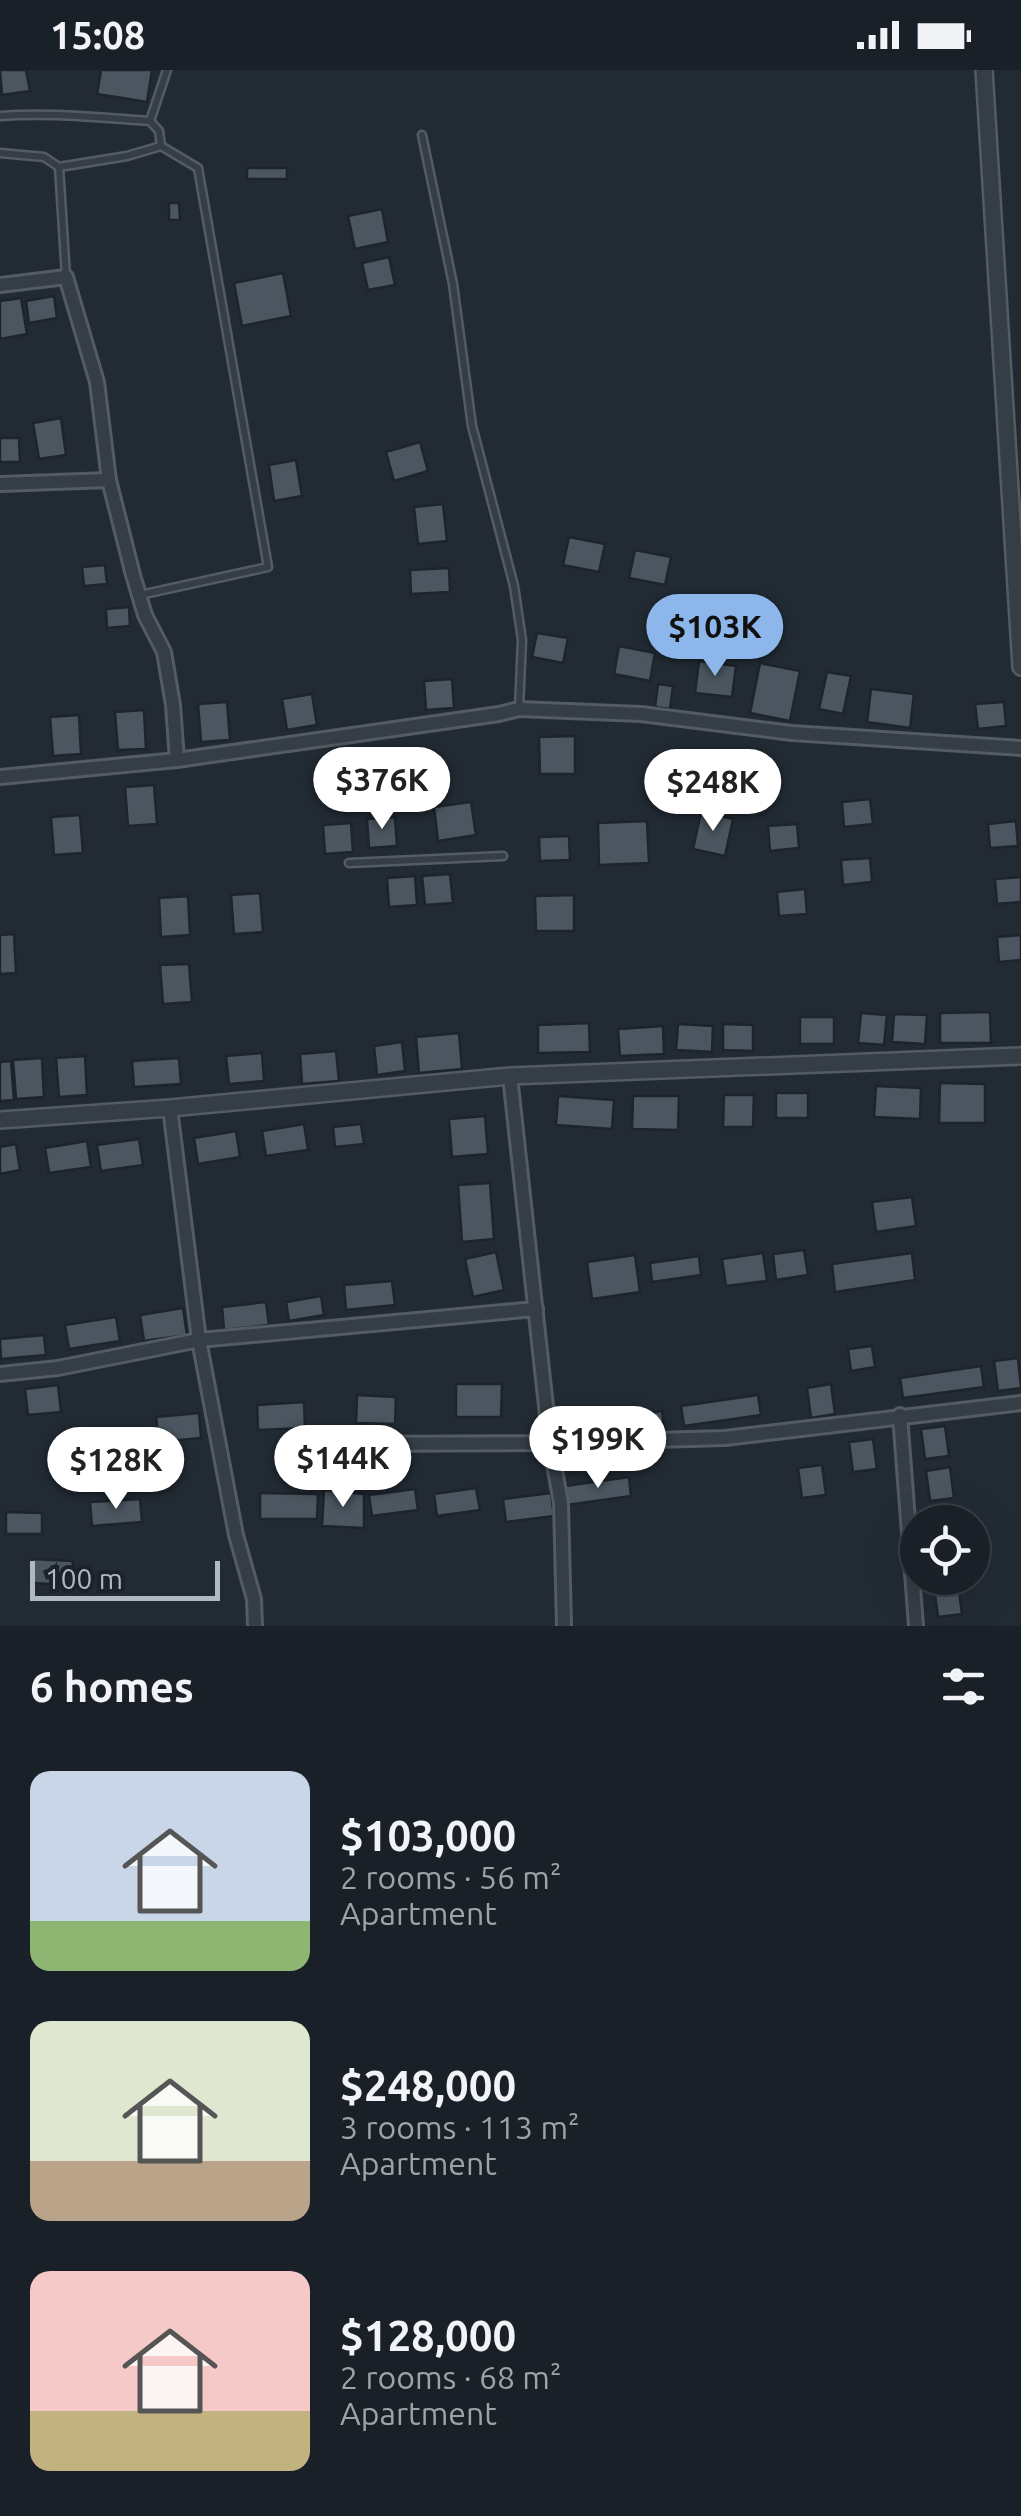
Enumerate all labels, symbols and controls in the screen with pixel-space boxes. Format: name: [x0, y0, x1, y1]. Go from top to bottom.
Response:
text: 15:08: [50, 14, 145, 56]
pin: $103K: [645, 594, 785, 679]
text: $103K: [668, 608, 762, 644]
pin: $376K: [312, 747, 452, 832]
pin: $248K: [643, 749, 783, 834]
text: $376K: [335, 761, 429, 797]
text: $248K: [666, 763, 760, 799]
pin: $199K: [528, 1406, 668, 1491]
text: $199K: [551, 1420, 645, 1456]
pin: $144K: [273, 1425, 413, 1510]
pin: $128K: [46, 1427, 186, 1512]
text: $144K: [296, 1439, 390, 1475]
text: $128K: [69, 1441, 163, 1477]
map controls: [900, 1505, 990, 1595]
button: locate: [900, 1505, 990, 1595]
scale bar: [30, 1556, 220, 1600]
text: 100 m: [45, 1563, 123, 1594]
icon: filters: [936, 1659, 991, 1714]
text: 6 homes: [30, 1663, 194, 1710]
icon: home: [110, 1811, 230, 1931]
text: $103,000: [340, 1812, 516, 1859]
text: 2 rooms · 56 m²: [340, 1859, 561, 1895]
text: Apartment: [340, 1895, 497, 1931]
icon: home: [110, 2061, 230, 2181]
text: $248,000: [340, 2062, 516, 2109]
text: 3 rooms · 113 m²: [340, 2109, 580, 2145]
text: Apartment: [340, 2145, 497, 2181]
icon: home: [110, 2311, 230, 2431]
text: $128,000: [340, 2312, 516, 2359]
text: 2 rooms · 68 m²: [340, 2359, 561, 2395]
text: Apartment: [340, 2395, 497, 2431]

